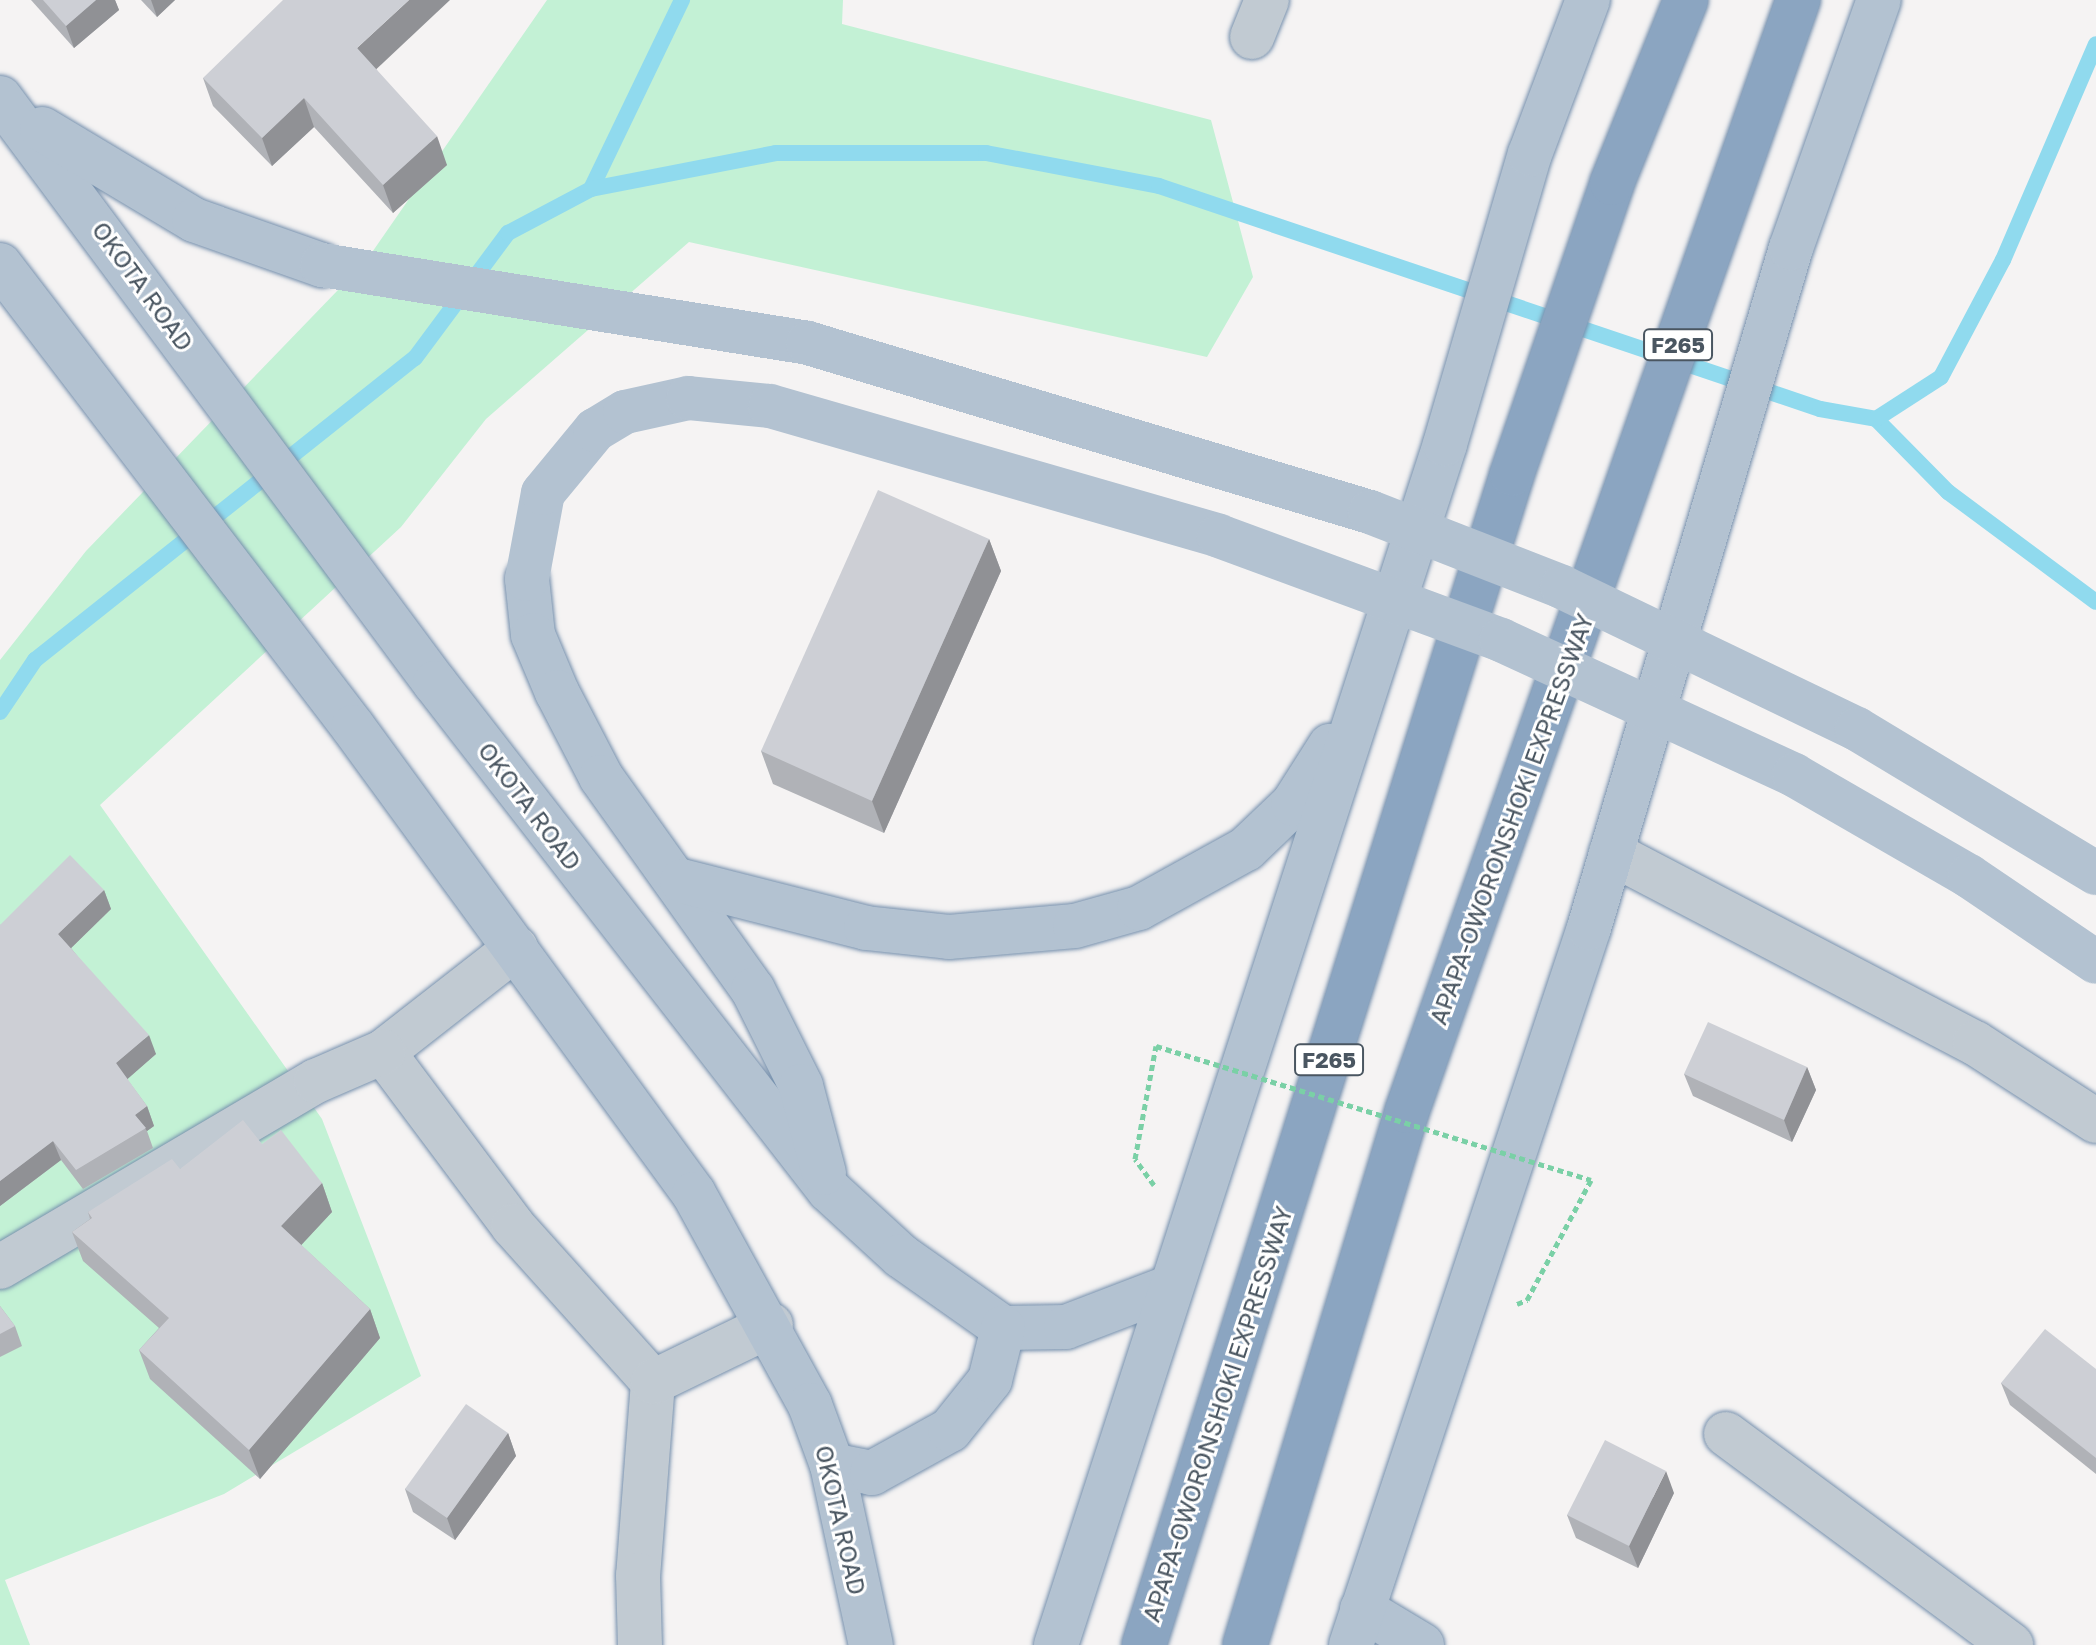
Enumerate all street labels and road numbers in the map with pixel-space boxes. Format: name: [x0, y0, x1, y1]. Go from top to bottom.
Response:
street label: OKOTA ROAD: [86, 216, 200, 356]
road number: F265: [1642, 327, 1714, 363]
street label: APAPA-OWORONSHOKI EXPRESSWAY: [1423, 610, 1599, 1028]
street label: OKOTA ROAD: [473, 736, 587, 876]
road number: F265: [1293, 1042, 1365, 1078]
street label: APAPA-OWORONSHOKI EXPRESSWAY: [1136, 1203, 1298, 1625]
street label: OKOTA ROAD: [810, 1442, 872, 1598]

